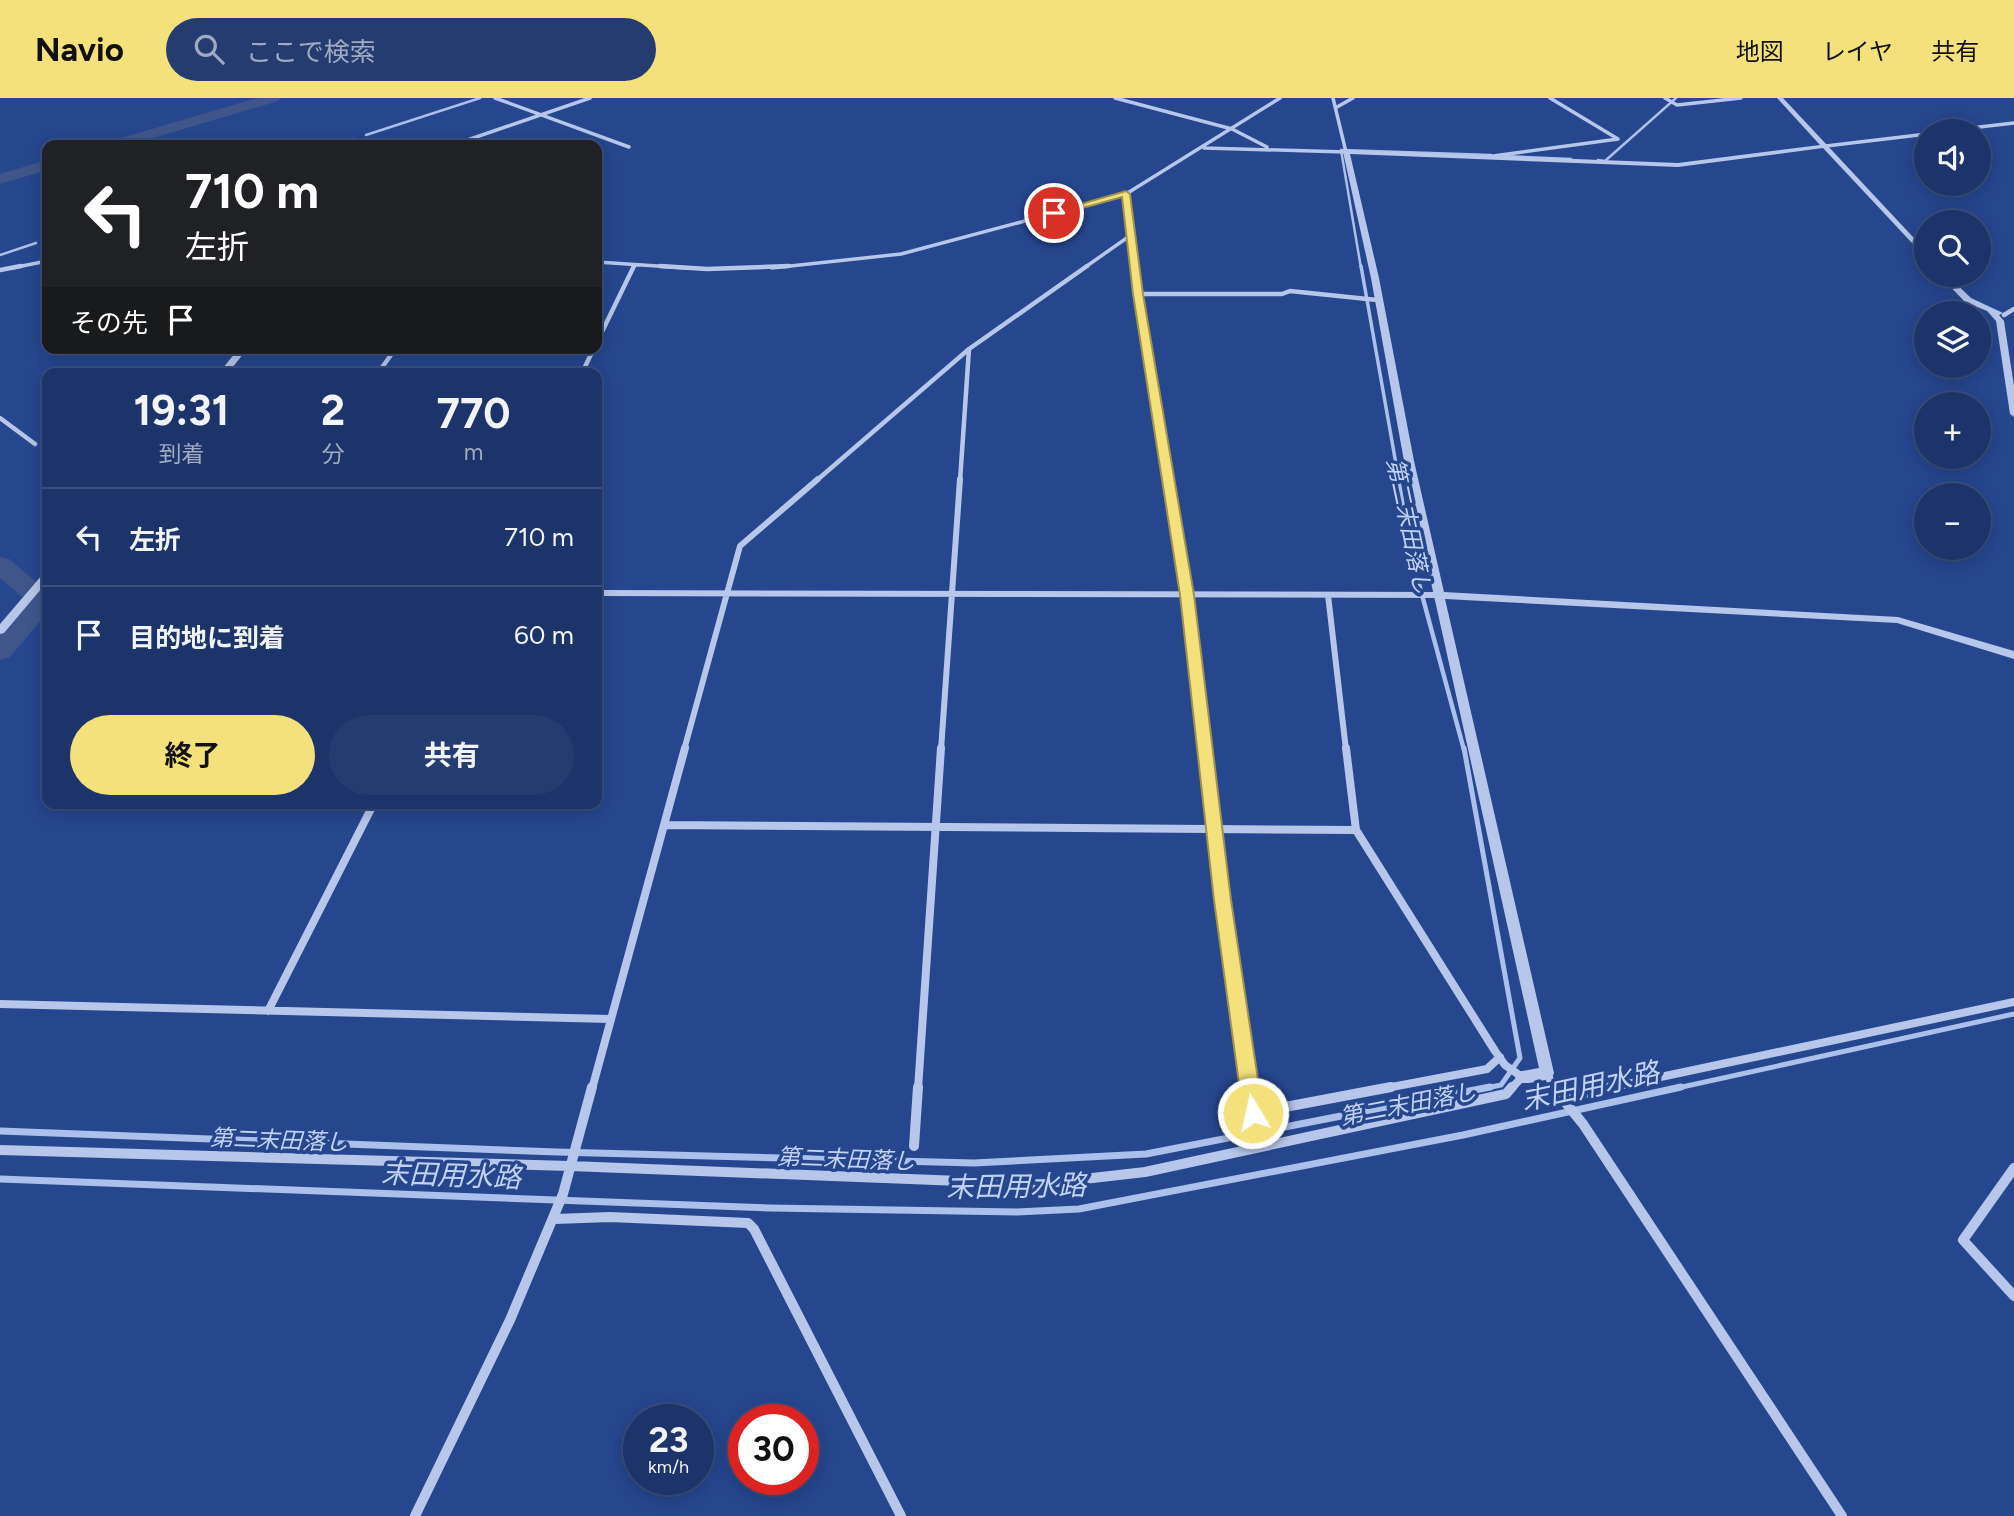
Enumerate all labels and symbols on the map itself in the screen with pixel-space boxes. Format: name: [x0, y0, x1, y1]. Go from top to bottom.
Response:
pin: [1024, 183, 1084, 243]
water label: 第二末田落し: [1381, 456, 1437, 596]
water label: 末田用水路: [1518, 1054, 1664, 1117]
position arrow: [1216, 1076, 1290, 1150]
water label: 第二末田落し: [1338, 1077, 1478, 1131]
water label: 第二末田落し: [210, 1124, 348, 1156]
water label: 第二末田落し: [777, 1143, 915, 1175]
water label: 末田用水路: [380, 1156, 524, 1195]
water label: 末田用水路: [946, 1168, 1088, 1204]
speed limit sign: 30: [728, 1404, 819, 1495]

